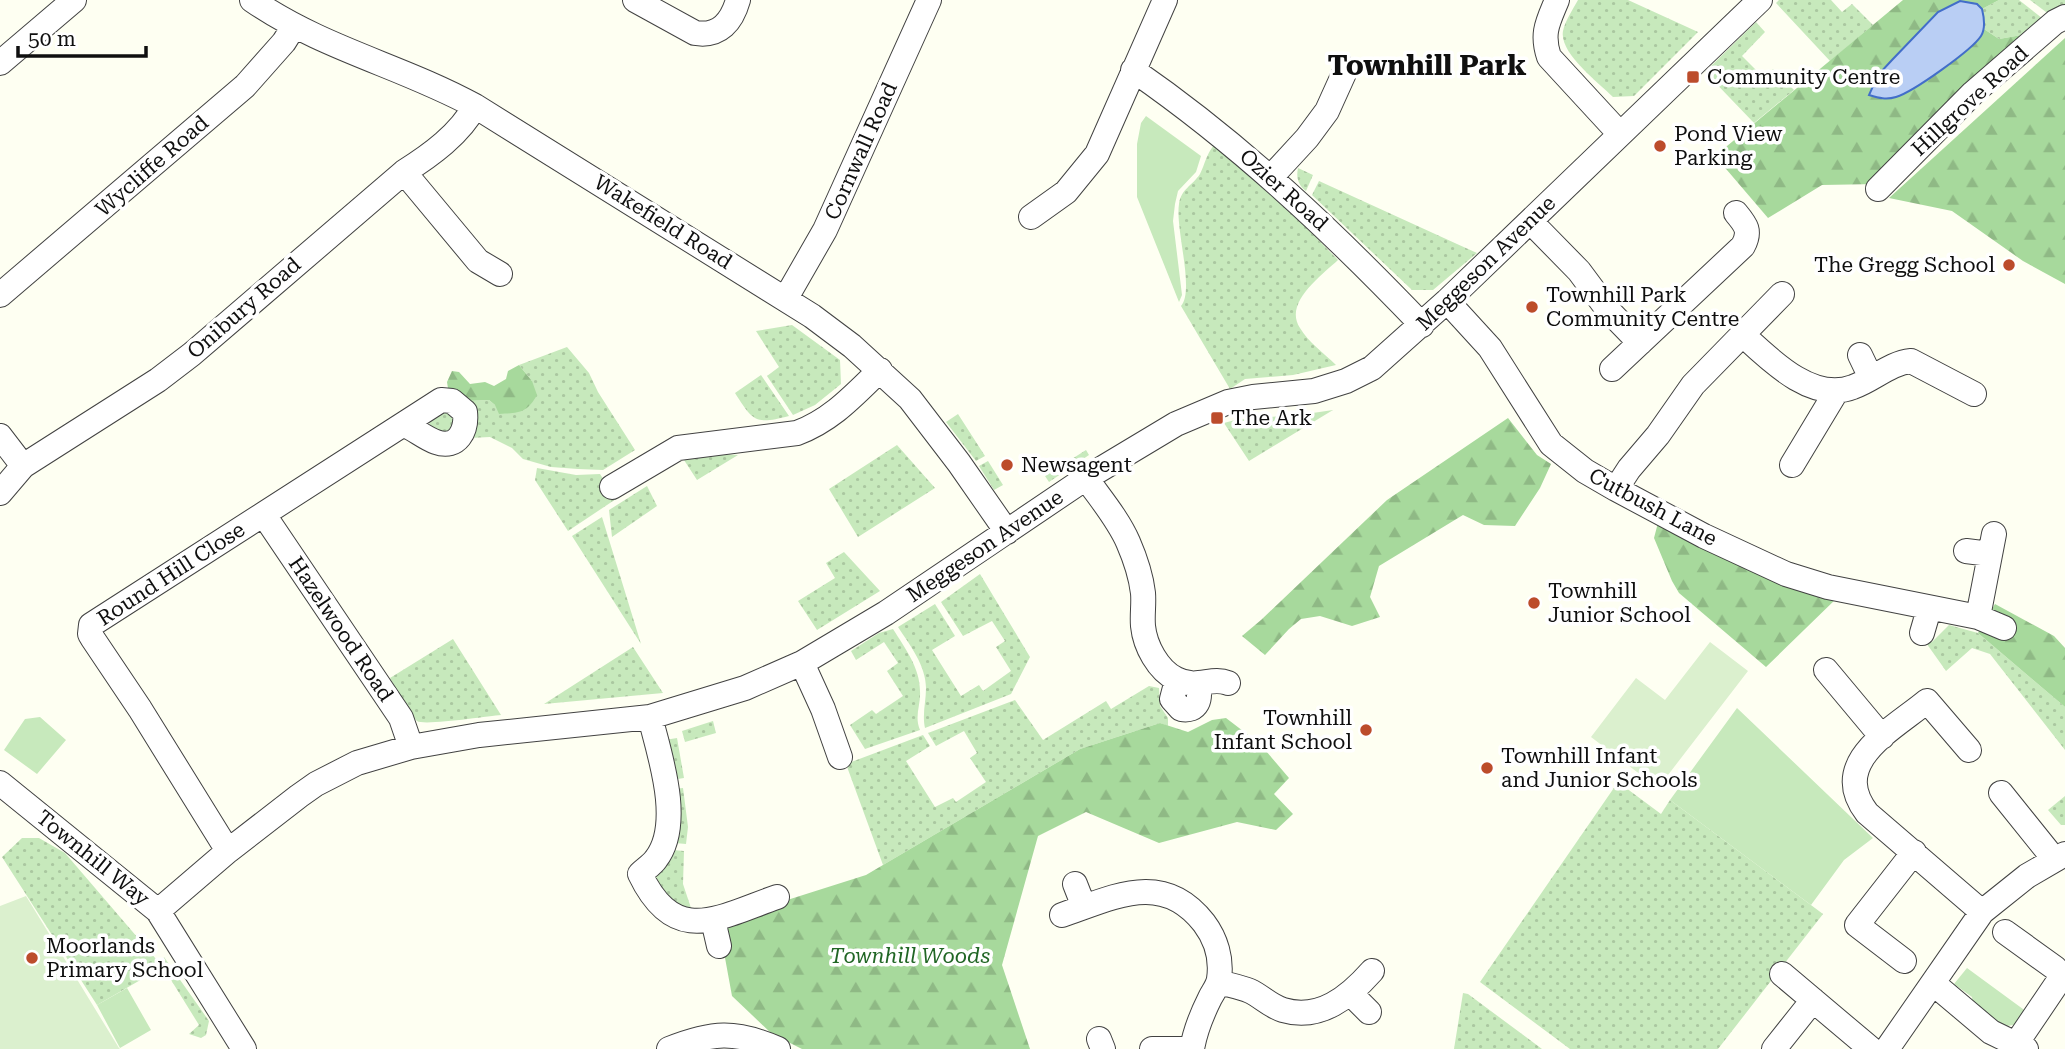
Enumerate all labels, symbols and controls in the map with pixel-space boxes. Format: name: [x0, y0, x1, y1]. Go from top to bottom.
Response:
scale bar: [18, 14, 145, 58]
text: 50 m: [28, 27, 76, 51]
street label: Hillgrove Road: [1907, 41, 2033, 161]
district label: Townhill Park: [1327, 49, 1527, 82]
place label: Community Centre: [1707, 65, 1900, 89]
marker: Community Centre: [1685, 69, 1701, 85]
street label: Cornwall Road: [820, 78, 902, 224]
street label: Wycliffe Road: [91, 110, 214, 221]
place label: Pond View Parking: [1674, 122, 1783, 170]
marker: Pond View Parking: [1652, 138, 1668, 154]
street label: Ozier Road: [1235, 144, 1333, 236]
street label: Wakefield Road: [590, 170, 737, 274]
street label: Meggeson Avenue: [1412, 191, 1560, 335]
street label: Onibury Road: [183, 252, 306, 364]
place label: The Gregg School: [1814, 253, 1996, 277]
marker: The Gregg School: [2001, 257, 2017, 273]
place label: Townhill Park Community Centre: [1546, 283, 1739, 331]
marker: Townhill Park Community Centre: [1524, 299, 1540, 315]
place label: The Ark: [1231, 406, 1312, 430]
marker: The Ark: [1209, 410, 1225, 426]
place label: Newsagent: [1021, 453, 1132, 477]
marker: Newsagent: [999, 457, 1015, 473]
street label: Cutbush Lane: [1585, 463, 1721, 551]
street label: Meggeson Avenue: [902, 485, 1068, 607]
street label: Round Hill Close: [93, 517, 249, 631]
street label: Hazelwood Road: [284, 552, 399, 706]
place label: Townhill Junior School: [1548, 579, 1691, 627]
marker: Townhill Junior School: [1526, 595, 1542, 611]
place label: Townhill Infant School: [1214, 706, 1353, 754]
marker: Townhill Infant School: [1358, 722, 1374, 738]
place label: Townhill Infant and Junior Schools: [1501, 744, 1697, 792]
marker: Townhill Infant and Junior Schools: [1479, 760, 1495, 776]
street label: Townhill Way: [32, 805, 155, 911]
place label: Moorlands Primary School: [46, 934, 204, 982]
park label: Townhill Woods: [830, 944, 990, 968]
marker: Moorlands Primary School: [24, 950, 40, 966]

